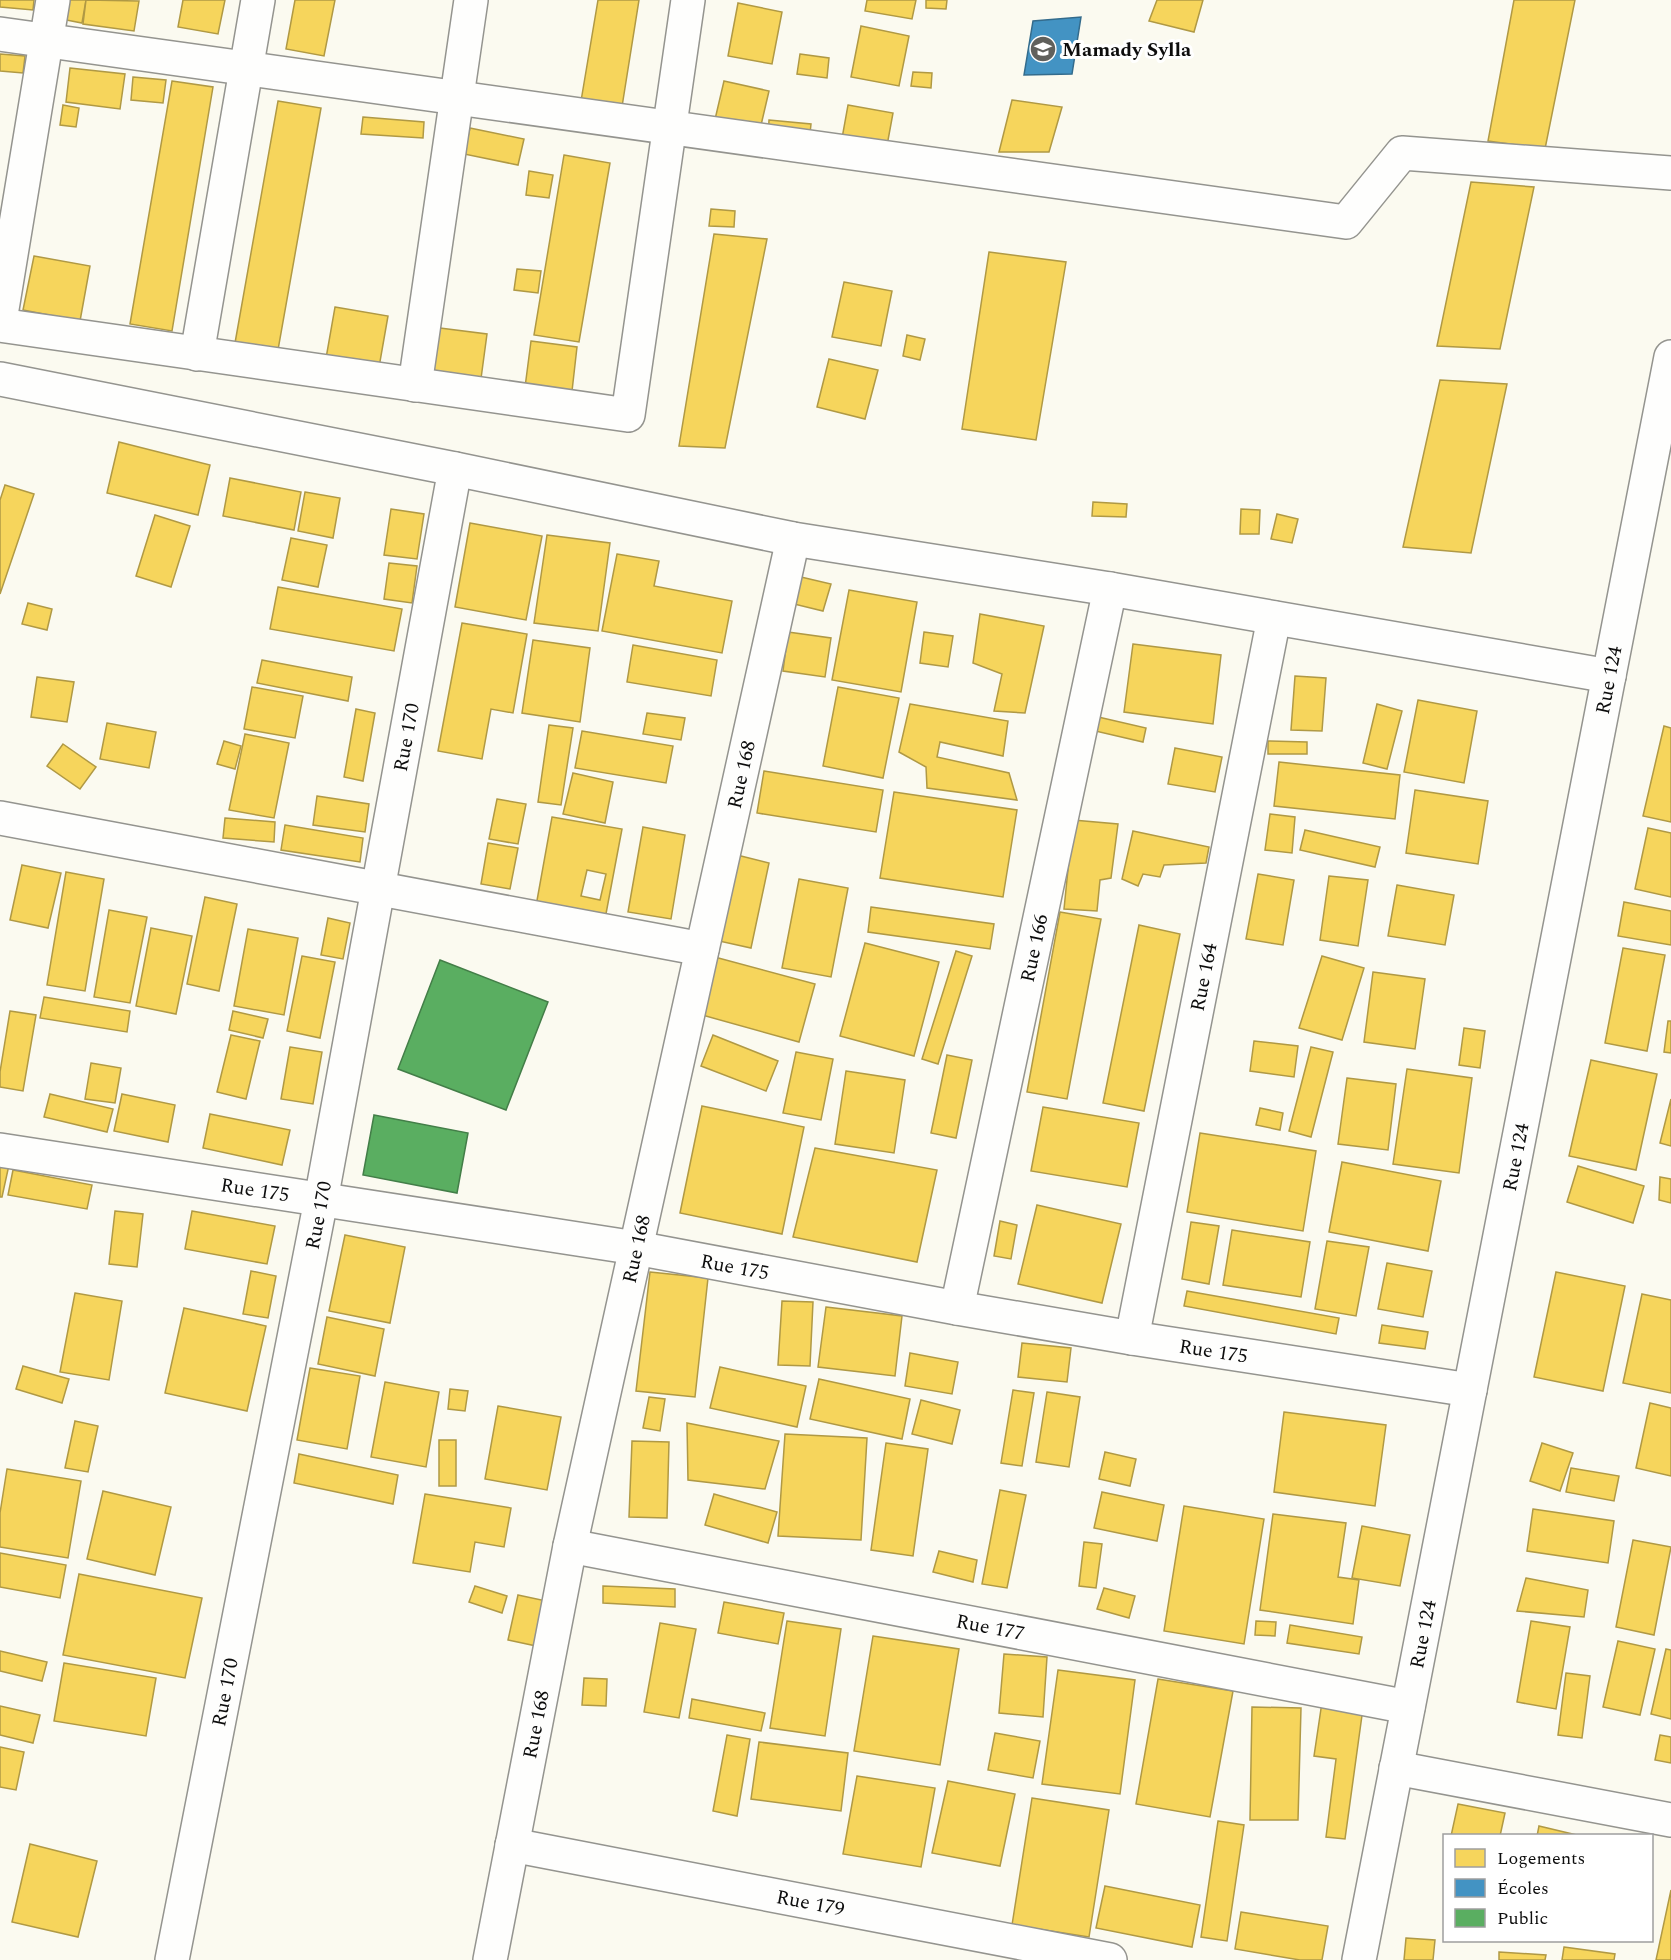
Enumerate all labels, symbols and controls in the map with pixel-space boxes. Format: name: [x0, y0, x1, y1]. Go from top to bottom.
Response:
school or university icon: Mamady Sylla: [1028, 34, 1058, 64]
place label: Mamady Sylla: [1062, 35, 1192, 65]
street label: Rue 124: [1588, 643, 1630, 717]
street label: Rue 170: [386, 701, 428, 774]
street label: Rue 168: [720, 738, 764, 812]
street label: Rue 166: [1013, 911, 1056, 985]
street label: Rue 164: [1183, 940, 1226, 1014]
street label: Rue 124: [1495, 1120, 1538, 1194]
street label: Rue 175: [218, 1170, 291, 1210]
street label: Rue 170: [298, 1179, 340, 1252]
street label: Rue 168: [615, 1212, 659, 1286]
street label: Rue 175: [698, 1246, 771, 1289]
street label: Rue 175: [1177, 1331, 1250, 1372]
street label: Rue 124: [1402, 1597, 1445, 1671]
street label: Rue 177: [953, 1606, 1027, 1649]
street label: Rue 170: [204, 1655, 247, 1729]
street label: Rue 168: [515, 1688, 558, 1761]
legend: [1443, 1834, 1653, 1942]
text: Logements: [1497, 1845, 1585, 1872]
text: Écoles: [1497, 1875, 1549, 1902]
street label: Rue 179: [774, 1882, 847, 1925]
text: Public: [1497, 1905, 1548, 1932]

